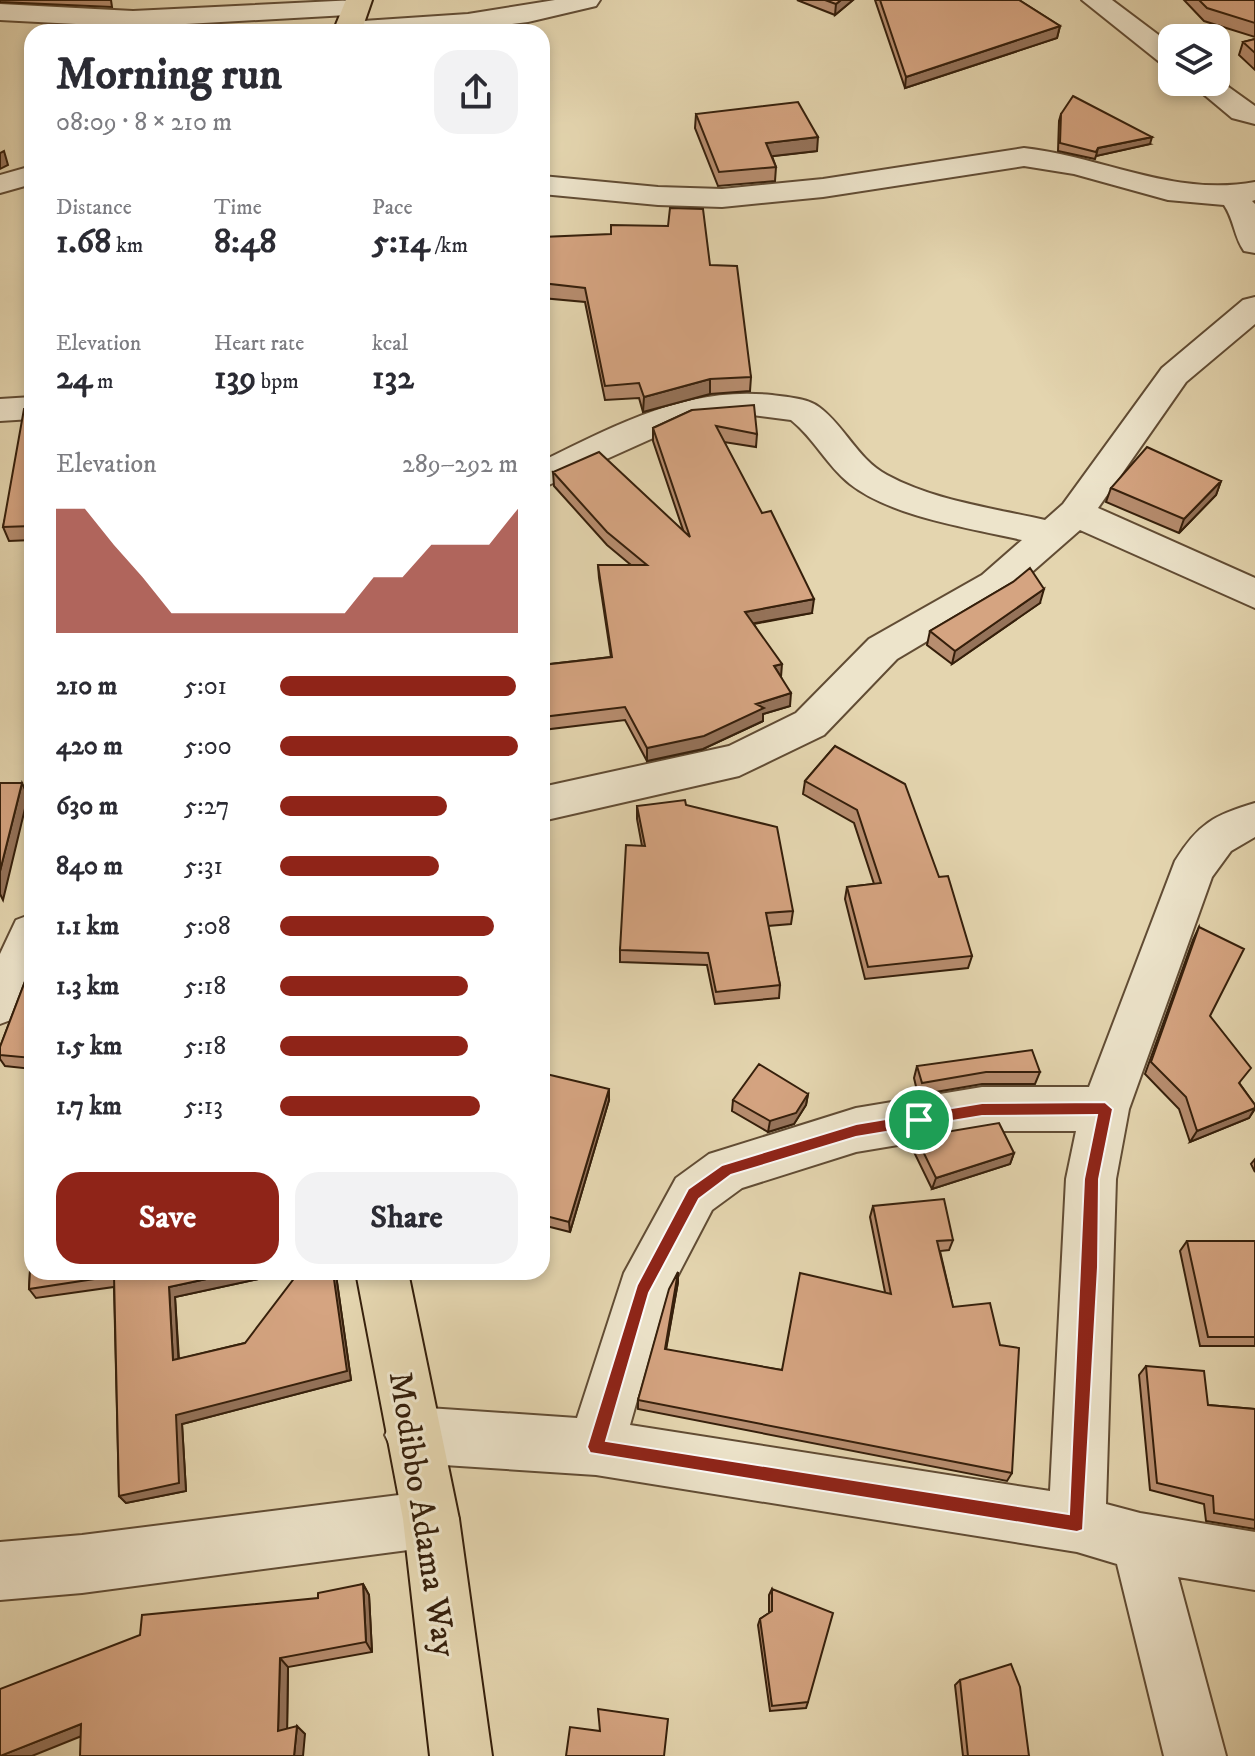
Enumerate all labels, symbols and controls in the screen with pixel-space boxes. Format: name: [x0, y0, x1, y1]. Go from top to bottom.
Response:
map controls: [1158, 24, 1230, 96]
button: layers: [1158, 24, 1230, 96]
text: Morning run: [56, 48, 282, 103]
button: share: [434, 50, 518, 134]
text: 08:09 · 8 × 210 m: [56, 106, 232, 139]
text: Distance: [56, 194, 132, 221]
text: Time: [214, 194, 262, 221]
text: Pace: [372, 194, 413, 221]
text: 1.68: [56, 221, 111, 263]
text: 8:48: [214, 221, 276, 263]
text: 5:14: [372, 221, 430, 263]
text: km: [111, 232, 143, 259]
text: /km: [430, 232, 468, 259]
text: Elevation: [56, 330, 141, 357]
text: Heart rate: [214, 330, 304, 357]
text: kcal: [372, 330, 408, 357]
text: 24: [56, 357, 92, 399]
text: 139: [214, 357, 256, 399]
text: 132: [372, 357, 414, 399]
text: m: [92, 368, 114, 395]
text: bpm: [256, 368, 299, 395]
text: Elevation: [56, 448, 157, 481]
text: 289–292 m: [402, 448, 518, 481]
text: 210 m: [56, 670, 117, 703]
text: 5:01: [184, 670, 227, 703]
text: 420 m: [56, 730, 123, 763]
text: 5:00: [184, 730, 232, 763]
text: 630 m: [56, 790, 118, 823]
text: 5:27: [184, 790, 230, 823]
text: 840 m: [56, 850, 123, 883]
text: 5:31: [184, 850, 223, 883]
text: 1.1 km: [56, 910, 119, 943]
text: 5:08: [184, 910, 231, 943]
text: 1.3 km: [56, 970, 119, 1003]
text: 5:18: [184, 970, 226, 1003]
text: 1.5 km: [56, 1030, 122, 1063]
text: 5:18: [184, 1030, 226, 1063]
pin: [885, 1086, 953, 1154]
text: 1.7 km: [56, 1090, 122, 1123]
text: 5:13: [184, 1090, 223, 1123]
icon: arrive: [897, 1098, 941, 1142]
button: Save: [56, 1172, 279, 1264]
button: Share: [295, 1172, 518, 1264]
street label: Modibbo Adama Way: [379, 1369, 465, 1661]

